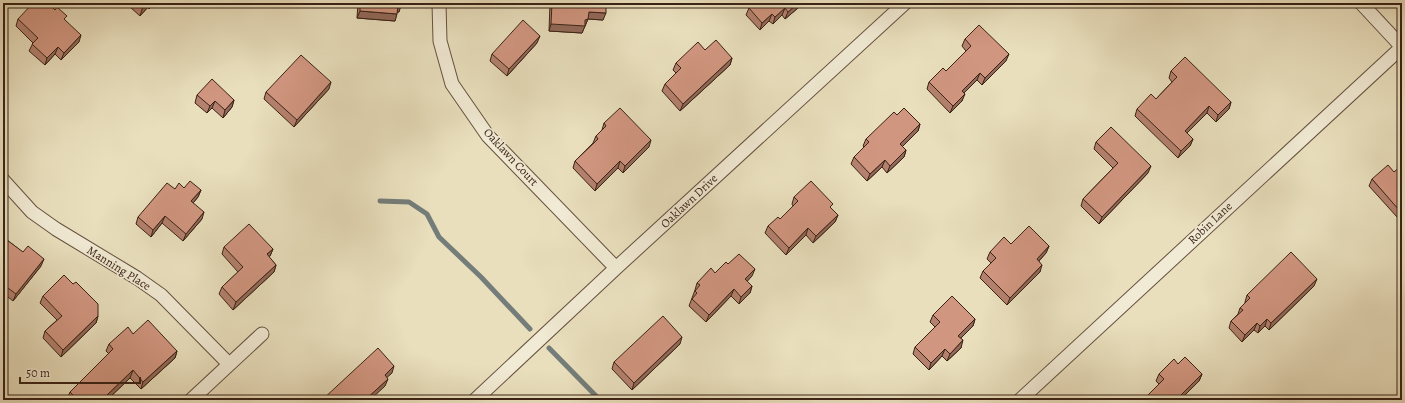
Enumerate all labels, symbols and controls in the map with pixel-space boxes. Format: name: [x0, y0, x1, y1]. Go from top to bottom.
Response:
street label: Oaklawn Court: [480, 125, 542, 189]
street label: Oaklawn Drive: [657, 170, 721, 232]
street label: Robin Lane: [1184, 198, 1236, 248]
street label: Manning Place: [84, 242, 154, 294]
scale bar: [20, 359, 140, 385]
text: 50 m: [26, 365, 50, 381]

